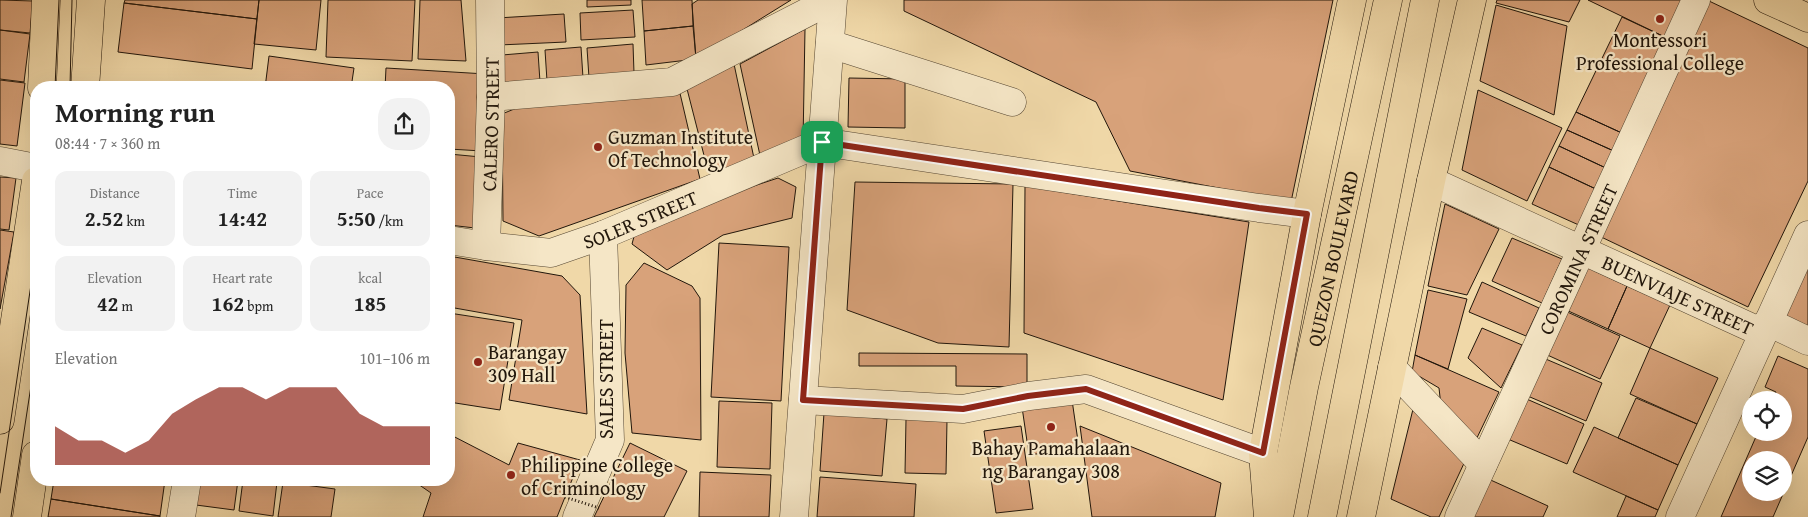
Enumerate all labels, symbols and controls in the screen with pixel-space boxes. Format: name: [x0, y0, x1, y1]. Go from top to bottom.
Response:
marker: Montessori Professional College: [1654, 13, 1666, 25]
place label: Montessori Professional College: [1576, 25, 1744, 77]
street label: CALERO STREET: [473, 57, 506, 192]
text: Morning run: [55, 91, 215, 132]
button: share: [378, 98, 430, 150]
pin: [801, 121, 843, 163]
place label: Guzman Institute Of Technology: [608, 122, 753, 174]
icon: arrive: [808, 128, 836, 156]
text: 08:44 · 7 × 360 m: [55, 131, 160, 155]
marker: Guzman Institute Of Technology: [592, 141, 604, 153]
street label: QUEZON BOULEVARD: [1299, 168, 1365, 349]
street label: COROMINA STREET: [1530, 179, 1624, 339]
street label: SOLER STREET: [579, 182, 702, 255]
text: Distance: [90, 183, 140, 203]
text: Time: [228, 183, 257, 203]
text: Pace: [357, 183, 384, 203]
text: 2.52: [85, 203, 123, 234]
text: 14:42: [218, 203, 267, 234]
text: 5:50: [337, 203, 375, 234]
text: km: [123, 211, 145, 231]
text: /km: [375, 211, 404, 231]
street label: BUENVIAJE STREET: [1598, 247, 1759, 342]
text: Elevation: [87, 268, 142, 288]
text: Heart rate: [212, 268, 273, 288]
text: kcal: [358, 268, 382, 288]
text: 42: [97, 288, 118, 319]
text: 162: [212, 288, 244, 319]
text: 185: [354, 288, 386, 319]
text: m: [118, 296, 133, 316]
text: bpm: [244, 296, 273, 316]
street label: SALES STREET: [591, 319, 620, 439]
place label: Barangay 309 Hall: [488, 337, 567, 389]
text: Elevation: [55, 346, 118, 370]
text: 101–106 m: [360, 346, 430, 370]
marker: Barangay 309 Hall: [472, 356, 484, 368]
map controls: [1742, 391, 1792, 501]
button: locate: [1742, 391, 1792, 441]
marker: Bahay Pamahalaan ng Barangay 308: [1045, 421, 1057, 433]
place label: Bahay Pamahalaan ng Barangay 308: [972, 433, 1130, 485]
place label: Philippine College of Criminology: [521, 450, 673, 502]
button: layers: [1742, 451, 1792, 501]
marker: Philippine College of Criminology: [505, 469, 517, 481]

